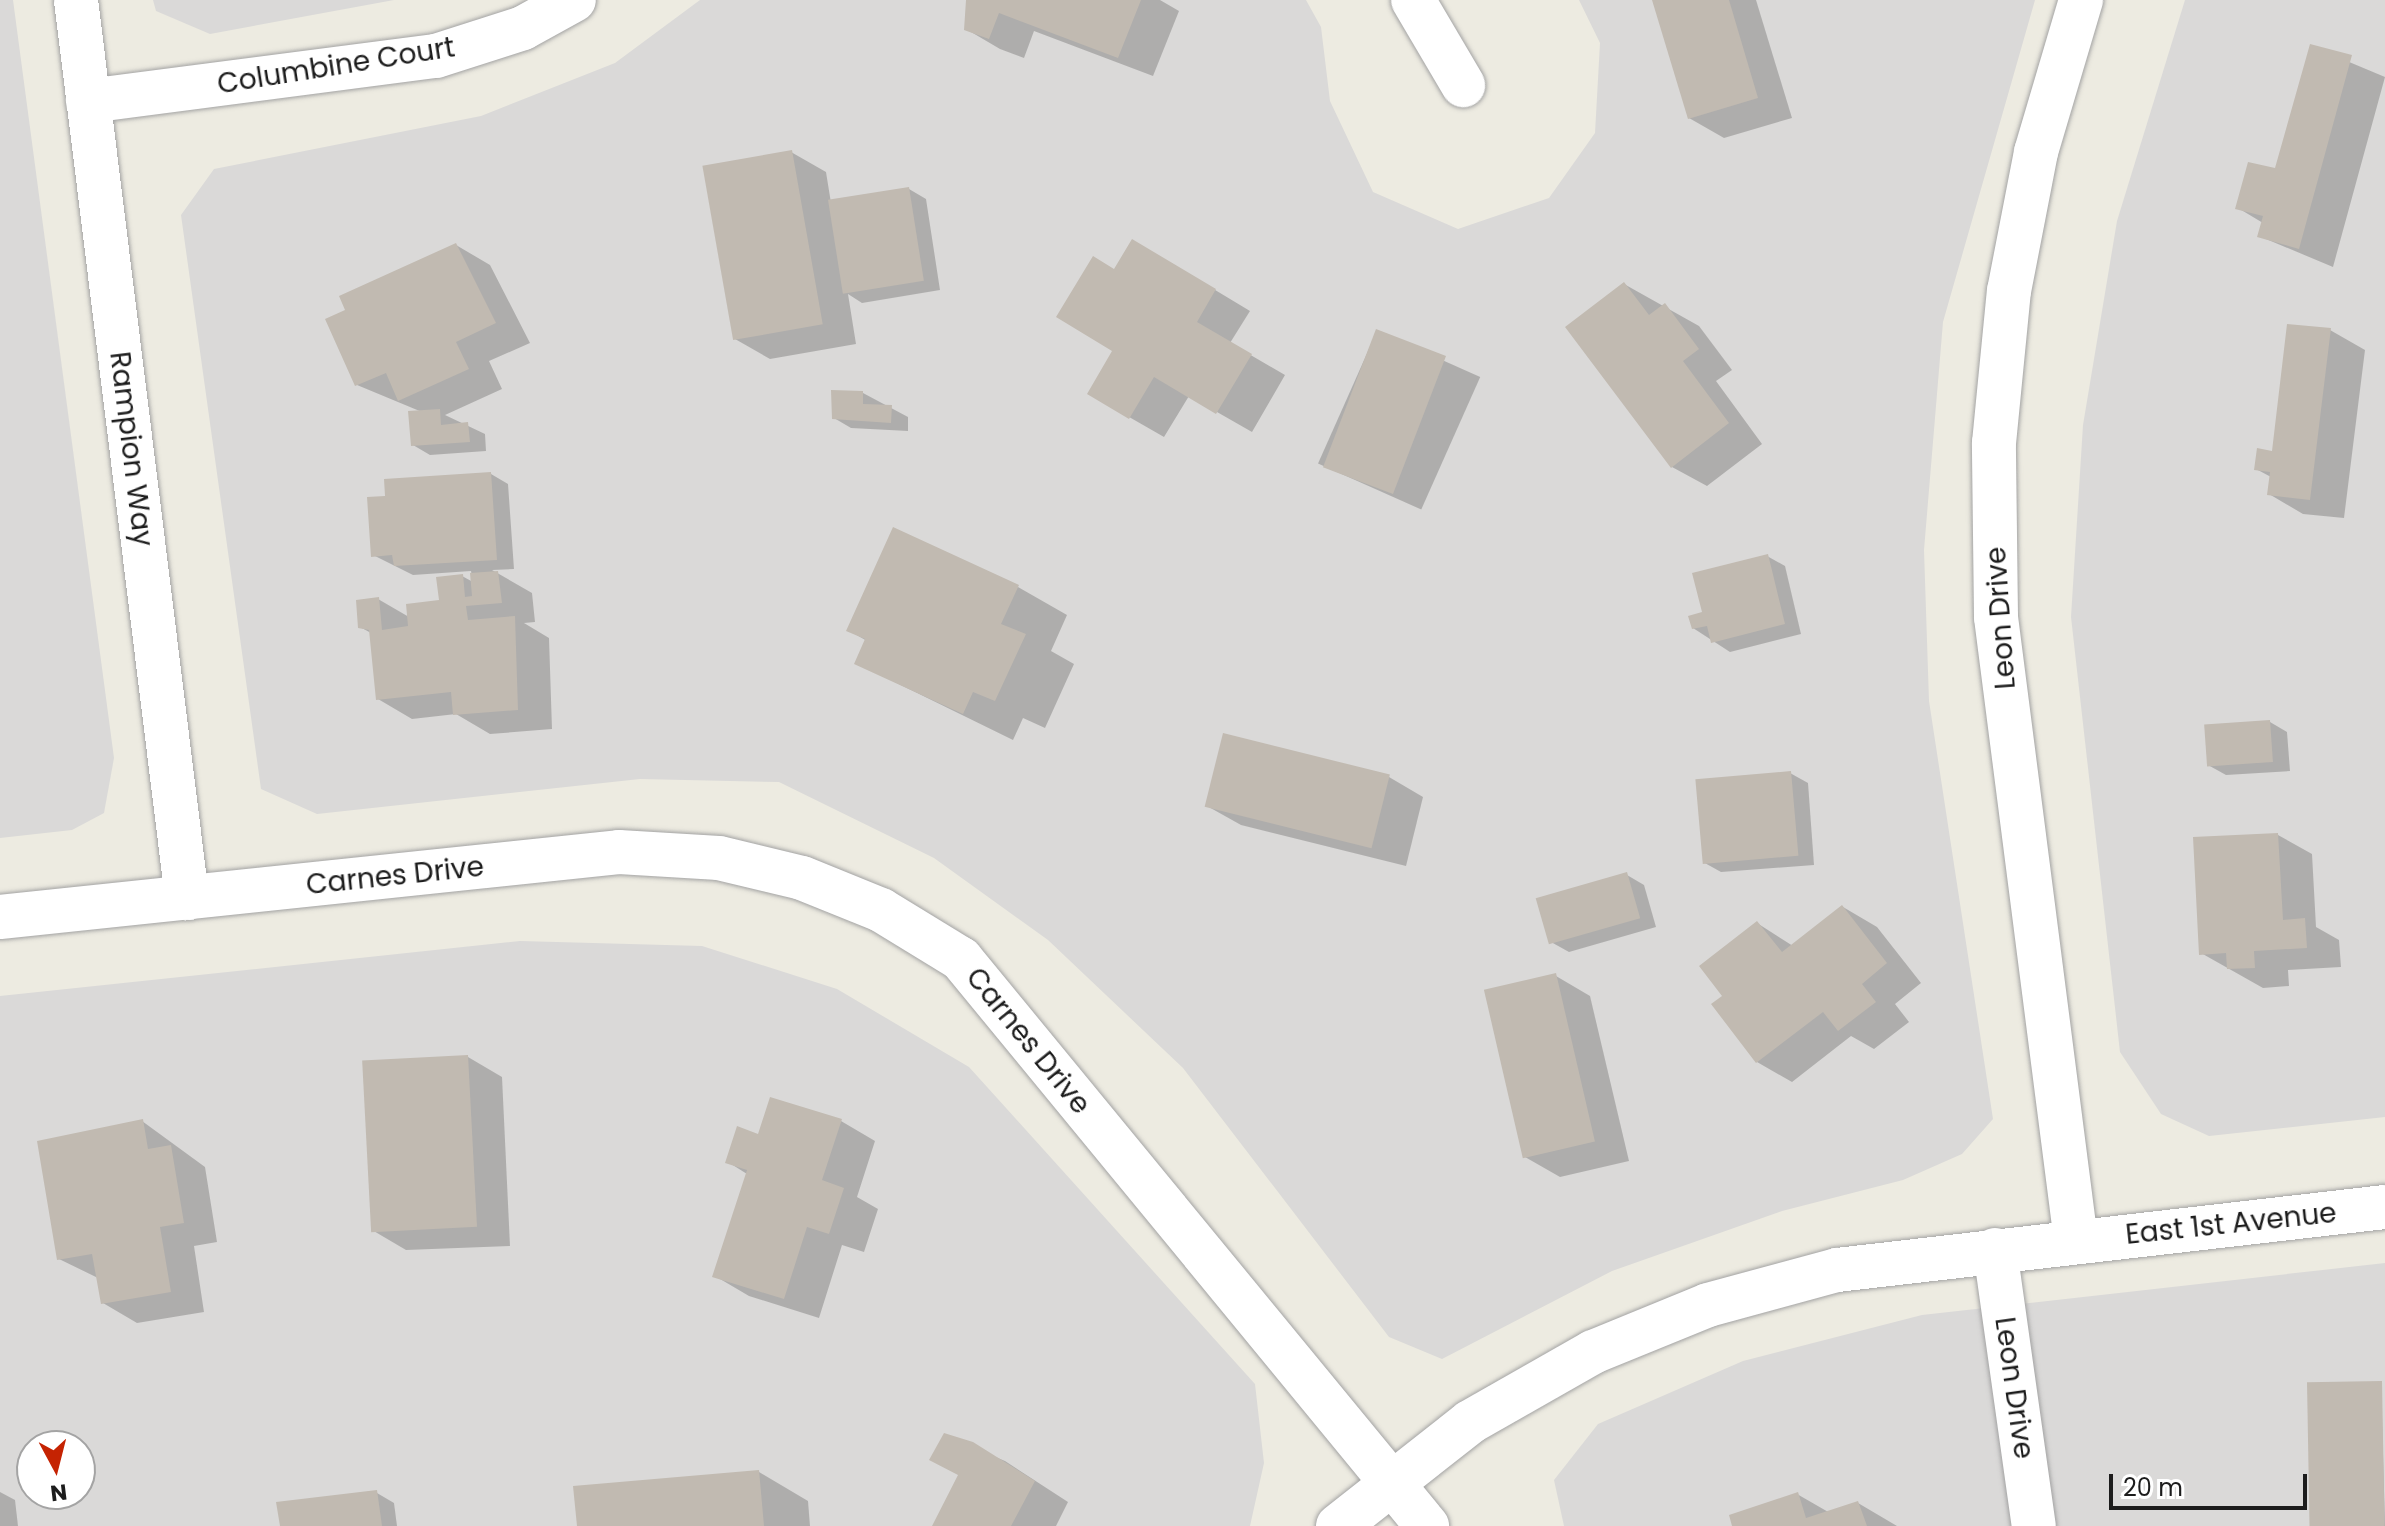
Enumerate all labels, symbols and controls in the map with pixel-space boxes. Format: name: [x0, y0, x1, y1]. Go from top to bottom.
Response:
street label: Columbine Court: [215, 31, 457, 101]
street label: Rampion Way: [102, 350, 160, 548]
street label: Leon Drive: [1979, 546, 2023, 690]
street label: Carnes Drive: [304, 850, 486, 902]
street label: Carnes Drive: [959, 961, 1097, 1121]
street label: East 1st Avenue: [2124, 1196, 2338, 1252]
street label: Leon Drive: [1987, 1315, 2041, 1461]
north arrow: [16, 1430, 96, 1510]
scale bar: [2113, 1458, 2311, 1508]
text: 20 m: [2123, 1471, 2183, 1504]
text: N: [49, 1476, 69, 1509]

